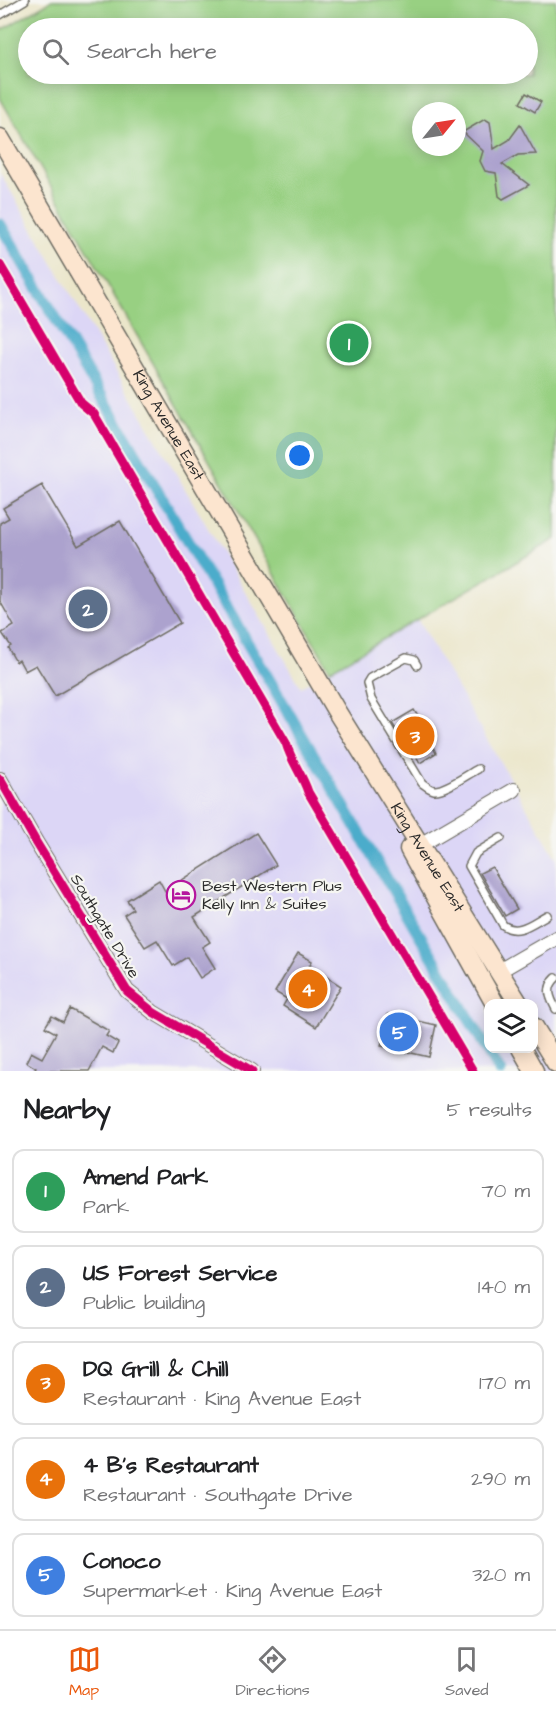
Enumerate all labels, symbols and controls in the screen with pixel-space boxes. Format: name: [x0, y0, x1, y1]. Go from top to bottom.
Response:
search box: [18, 18, 538, 84]
icon: search: [39, 35, 72, 68]
text: Search here: [87, 36, 217, 67]
north arrow: [412, 102, 466, 156]
pin: 1: [330, 320, 368, 366]
street label: King Avenue East: [127, 366, 210, 485]
your location: [285, 441, 314, 470]
pin: 2: [68, 586, 107, 632]
pin: 3: [396, 714, 434, 758]
street label: King Avenue East: [385, 798, 470, 917]
street label: Southgate Drive: [64, 870, 145, 983]
place label: Best Western Plus Kelly Inn & Suites: [202, 875, 342, 916]
hotel icon: Best Western Plus Kelly Inn & Suites: [165, 879, 197, 911]
pin: 4: [288, 966, 328, 1012]
map controls: [484, 999, 538, 1053]
button: layers: [484, 999, 538, 1053]
pin: 5: [380, 1010, 418, 1054]
text: Nearby: [24, 1092, 111, 1128]
text: 5 results: [447, 1096, 532, 1124]
text: Amend Park: [83, 1162, 208, 1193]
text: 1: [44, 1177, 47, 1205]
text: 70 m: [482, 1177, 530, 1205]
text: Park: [83, 1193, 129, 1221]
text: US Forest Service: [83, 1258, 277, 1289]
text: 2: [40, 1273, 51, 1301]
text: 140 m: [478, 1273, 530, 1301]
text: Public building: [83, 1289, 205, 1317]
text: DQ Grill & Chill: [83, 1354, 228, 1385]
text: 3: [40, 1369, 51, 1397]
text: 170 m: [479, 1369, 530, 1397]
text: Restaurant · King Avenue East: [83, 1385, 361, 1413]
text: 4 B's Restaurant: [83, 1450, 259, 1481]
text: 4: [39, 1465, 52, 1493]
text: 290 m: [471, 1465, 530, 1493]
text: Restaurant · Southgate Drive: [83, 1481, 353, 1509]
text: Conoco: [83, 1546, 161, 1577]
text: 5: [38, 1561, 53, 1589]
text: 320 m: [472, 1561, 530, 1589]
text: Supermarket · King Avenue East: [83, 1577, 382, 1605]
tab: Map: [68, 1643, 101, 1701]
tab: Directions: [236, 1643, 310, 1701]
tab: Saved: [445, 1643, 488, 1701]

